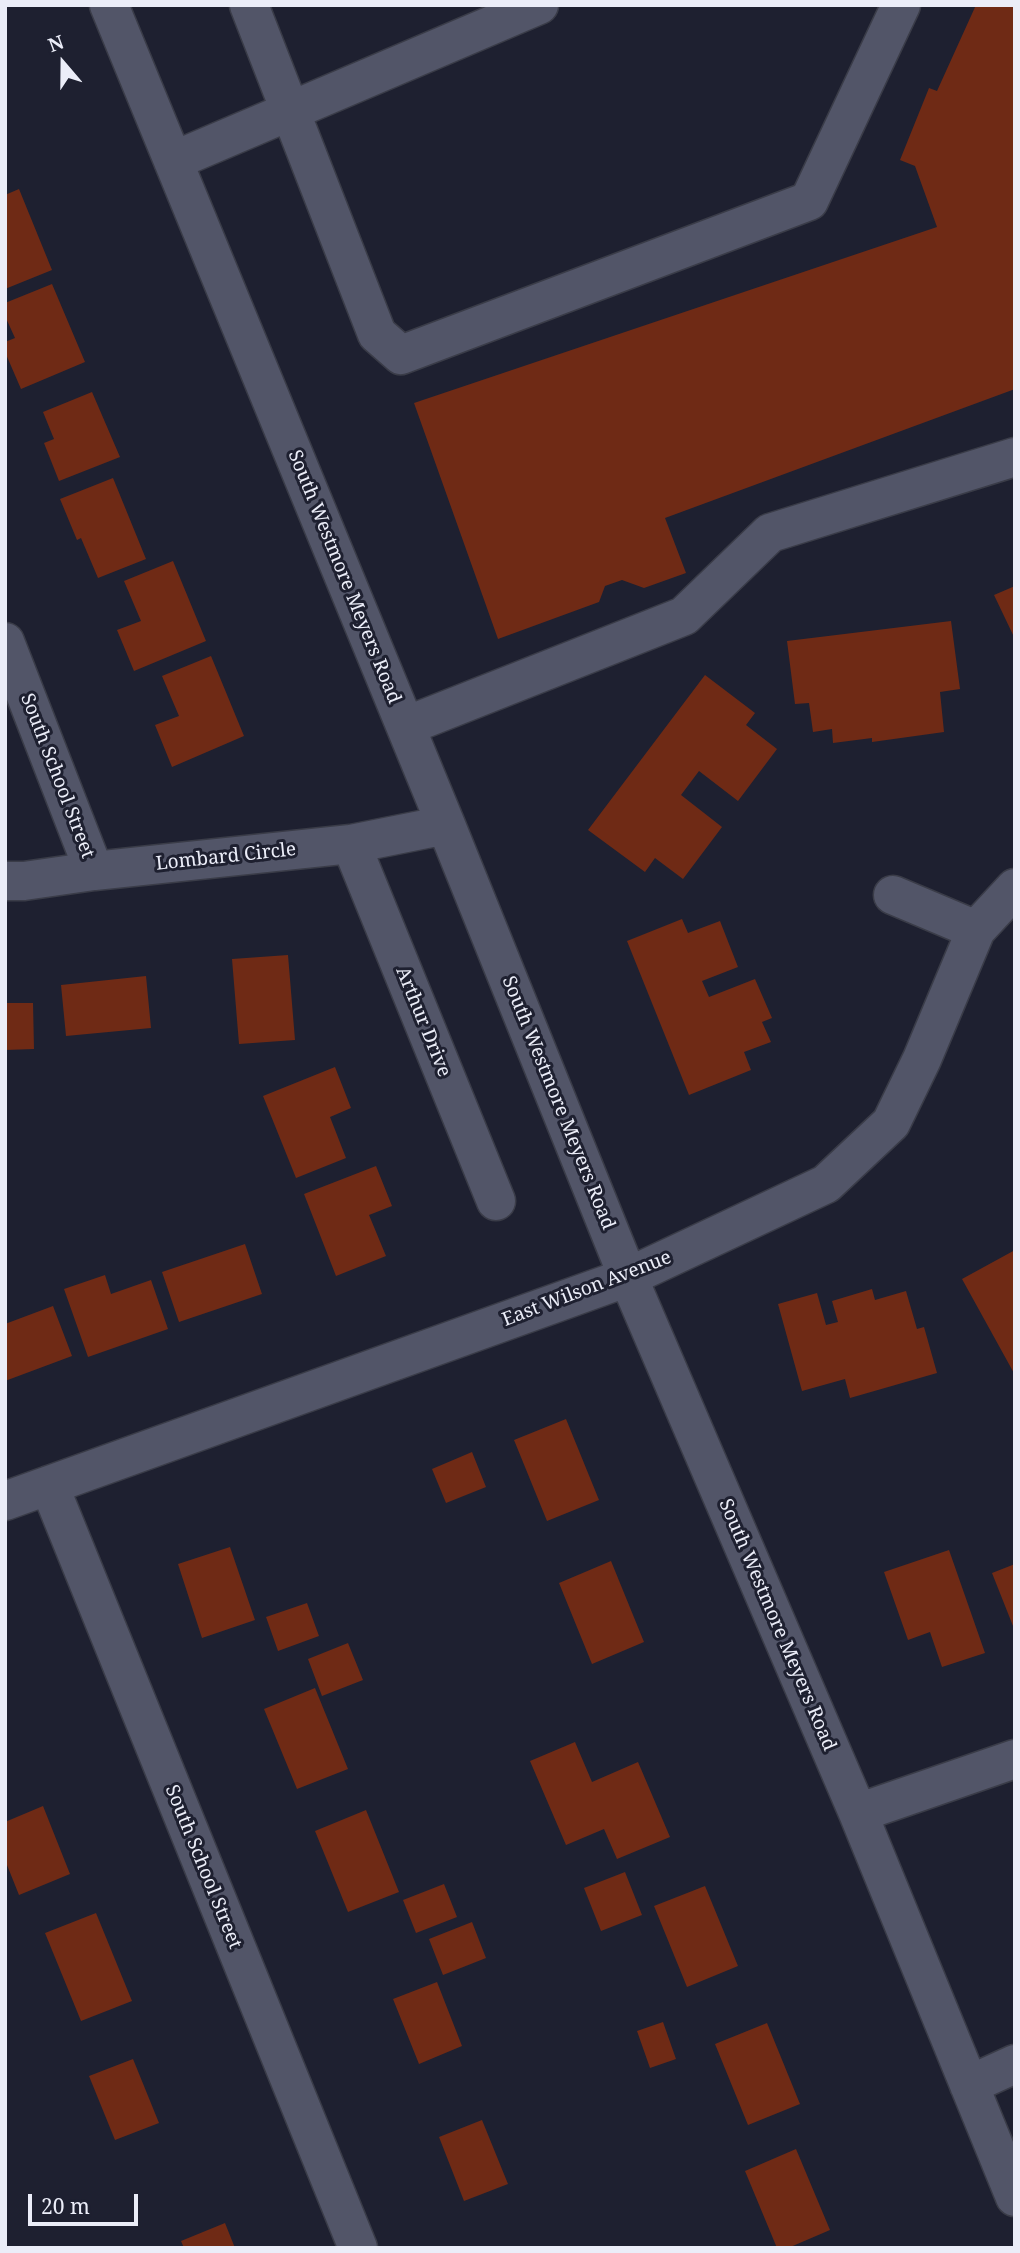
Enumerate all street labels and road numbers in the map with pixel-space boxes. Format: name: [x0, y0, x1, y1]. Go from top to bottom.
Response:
street label: South Westmore Meyers Road: [283, 447, 405, 707]
street label: South School Street: [15, 690, 99, 862]
street label: Lombard Circle: [155, 838, 297, 876]
street label: Arthur Drive: [391, 963, 455, 1081]
street label: South Westmore Meyers Road: [497, 973, 619, 1233]
street label: East Wilson Avenue: [499, 1246, 675, 1332]
street label: South Westmore Meyers Road: [713, 1496, 841, 1754]
street label: South School Street: [160, 1782, 246, 1952]

